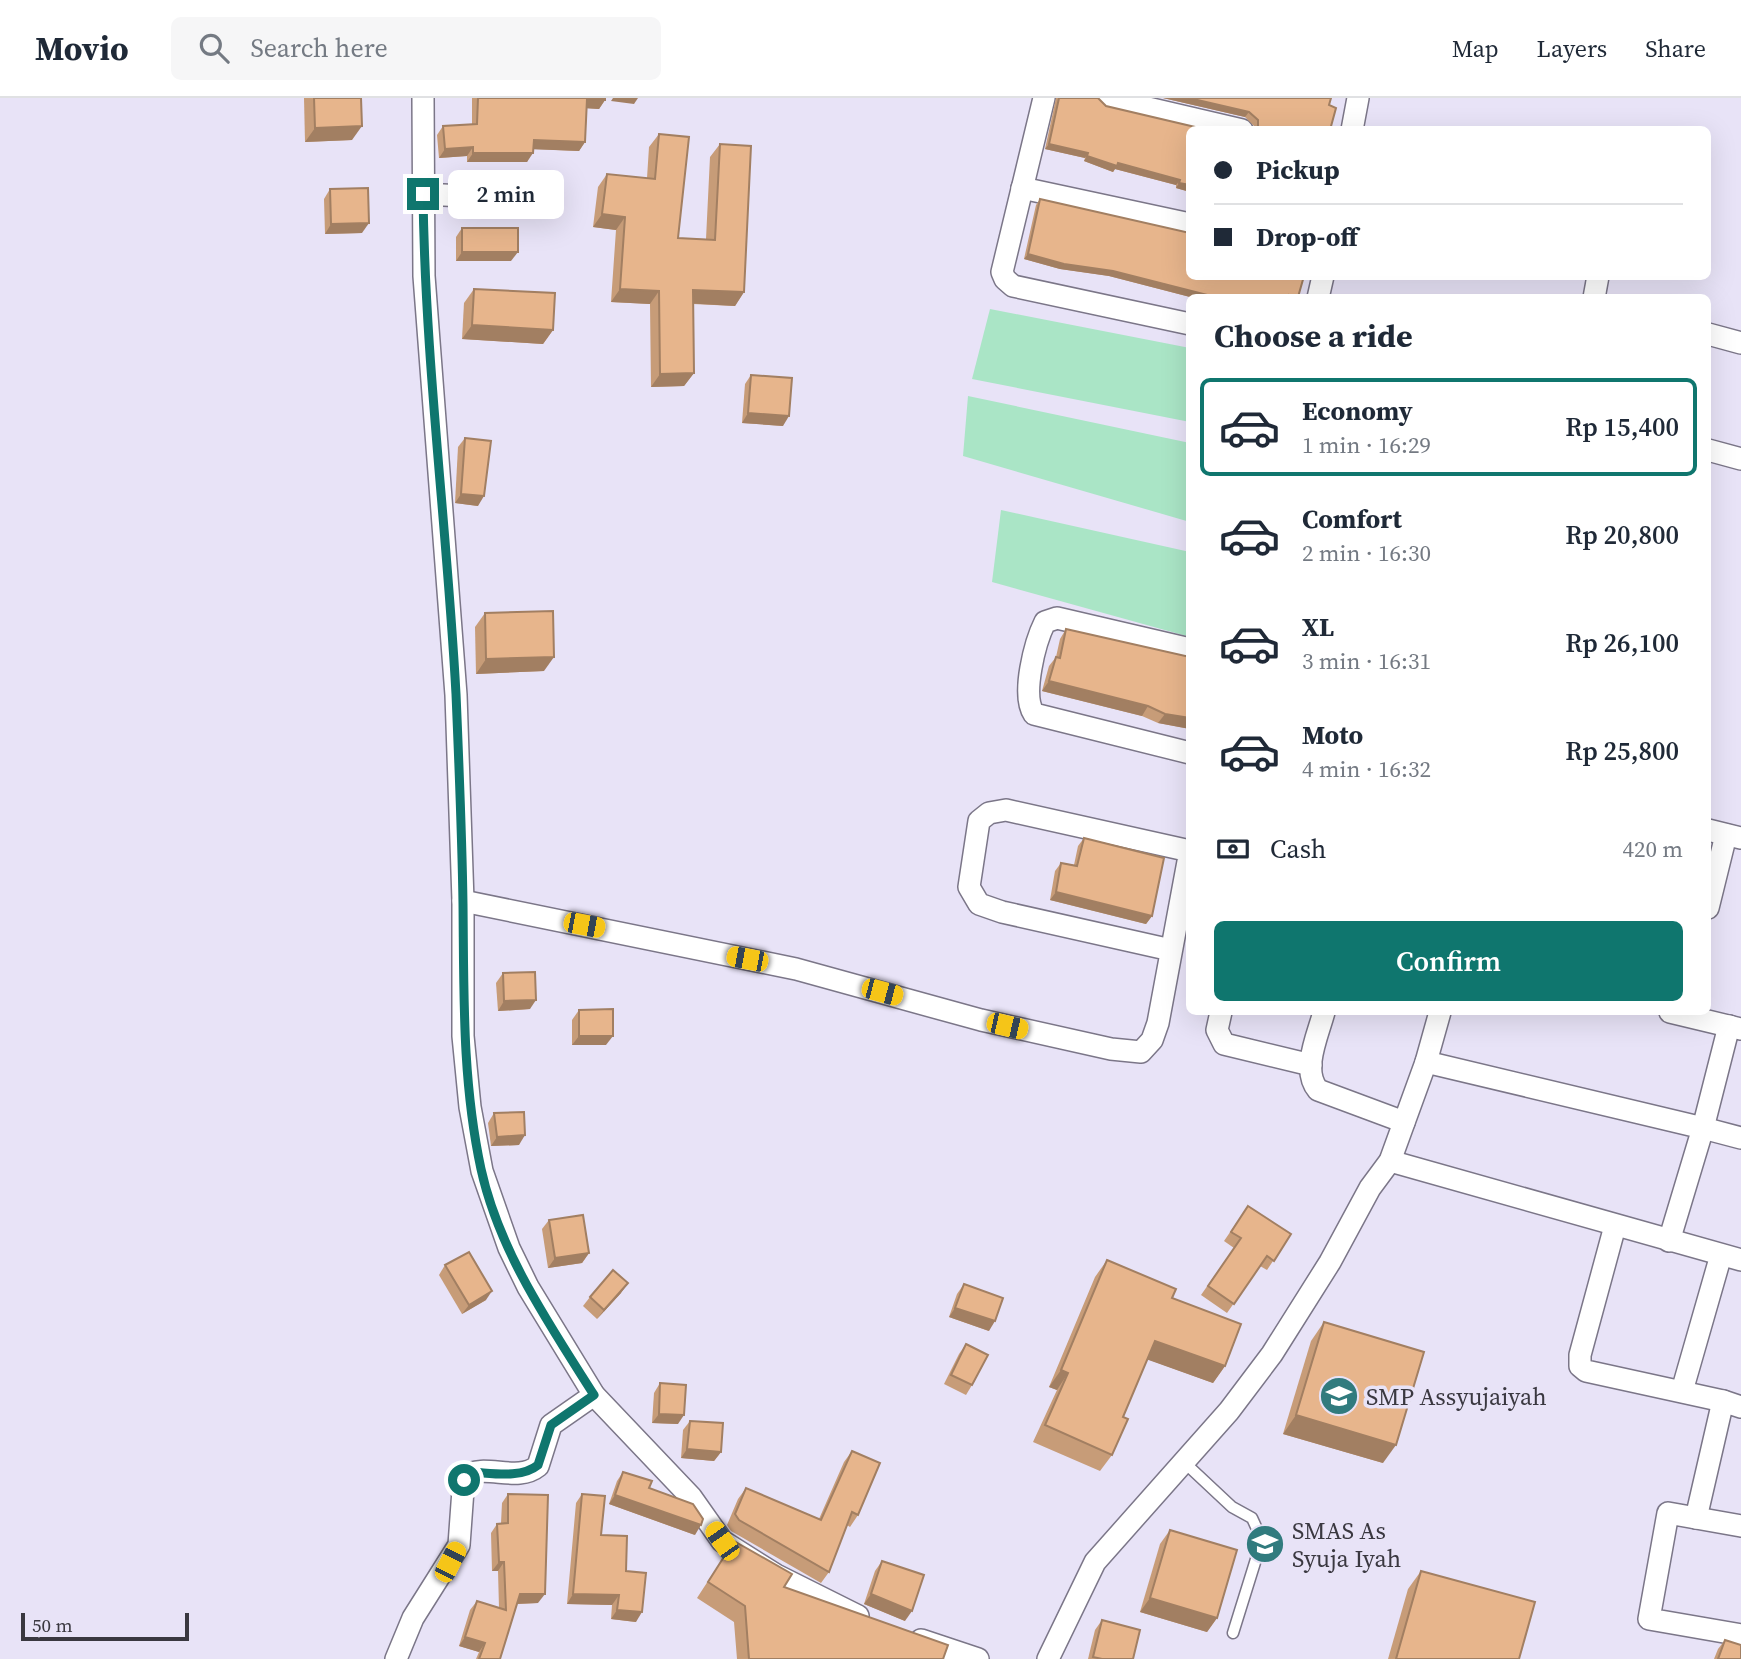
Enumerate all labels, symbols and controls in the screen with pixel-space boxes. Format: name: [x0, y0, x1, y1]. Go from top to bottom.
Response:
search box: [171, 17, 661, 80]
text: Movio: [35, 26, 129, 71]
icon: search: [195, 29, 233, 67]
text: Search here: [251, 30, 388, 66]
text: Map: [1452, 32, 1499, 65]
text: Layers: [1537, 32, 1607, 65]
text: Share: [1645, 32, 1706, 65]
text: Pickup: [1256, 152, 1340, 188]
callout: 2 min: [448, 170, 563, 218]
route end: [407, 178, 439, 210]
text: 2 min: [476, 178, 536, 210]
text: Drop-off: [1256, 219, 1358, 255]
text: Choose a ride: [1214, 314, 1413, 358]
text: Economy: [1302, 393, 1413, 429]
icon: car: [1218, 396, 1281, 459]
text: Rp 15,400: [1565, 409, 1679, 445]
text: 1 min · 16:29: [1302, 429, 1431, 461]
text: Comfort: [1302, 501, 1402, 537]
icon: car: [1218, 504, 1281, 567]
text: Rp 20,800: [1565, 517, 1679, 553]
text: 2 min · 16:30: [1302, 537, 1431, 569]
text: XL: [1302, 609, 1334, 645]
icon: car: [1218, 612, 1281, 675]
text: Rp 26,100: [1565, 625, 1679, 661]
text: 3 min · 16:31: [1302, 645, 1431, 677]
text: Moto: [1302, 717, 1363, 753]
icon: car: [1218, 720, 1281, 783]
text: Rp 25,800: [1565, 733, 1679, 769]
text: 4 min · 16:32: [1302, 753, 1431, 785]
icon: cash: [1214, 830, 1252, 868]
text: Cash: [1270, 831, 1326, 867]
text: 420 m: [1622, 833, 1683, 865]
car: [562, 911, 607, 939]
button: Confirm: [1214, 921, 1683, 1001]
car: [725, 945, 770, 973]
car: [859, 976, 906, 1008]
car: [985, 1011, 1030, 1041]
school or university icon: SMP Assyujaiyah: [1318, 1375, 1360, 1417]
place label: SMP Assyujaiyah: [1366, 1380, 1547, 1413]
route start: [448, 1464, 480, 1496]
place label: SMAS As Syuja Iyah: [1292, 1514, 1401, 1575]
car: [702, 1518, 743, 1564]
school or university icon: SMAS As Syuja Iyah: [1244, 1523, 1286, 1565]
car: [432, 1539, 469, 1585]
scale bar: [21, 1610, 189, 1642]
text: 50 m: [32, 1612, 73, 1638]

